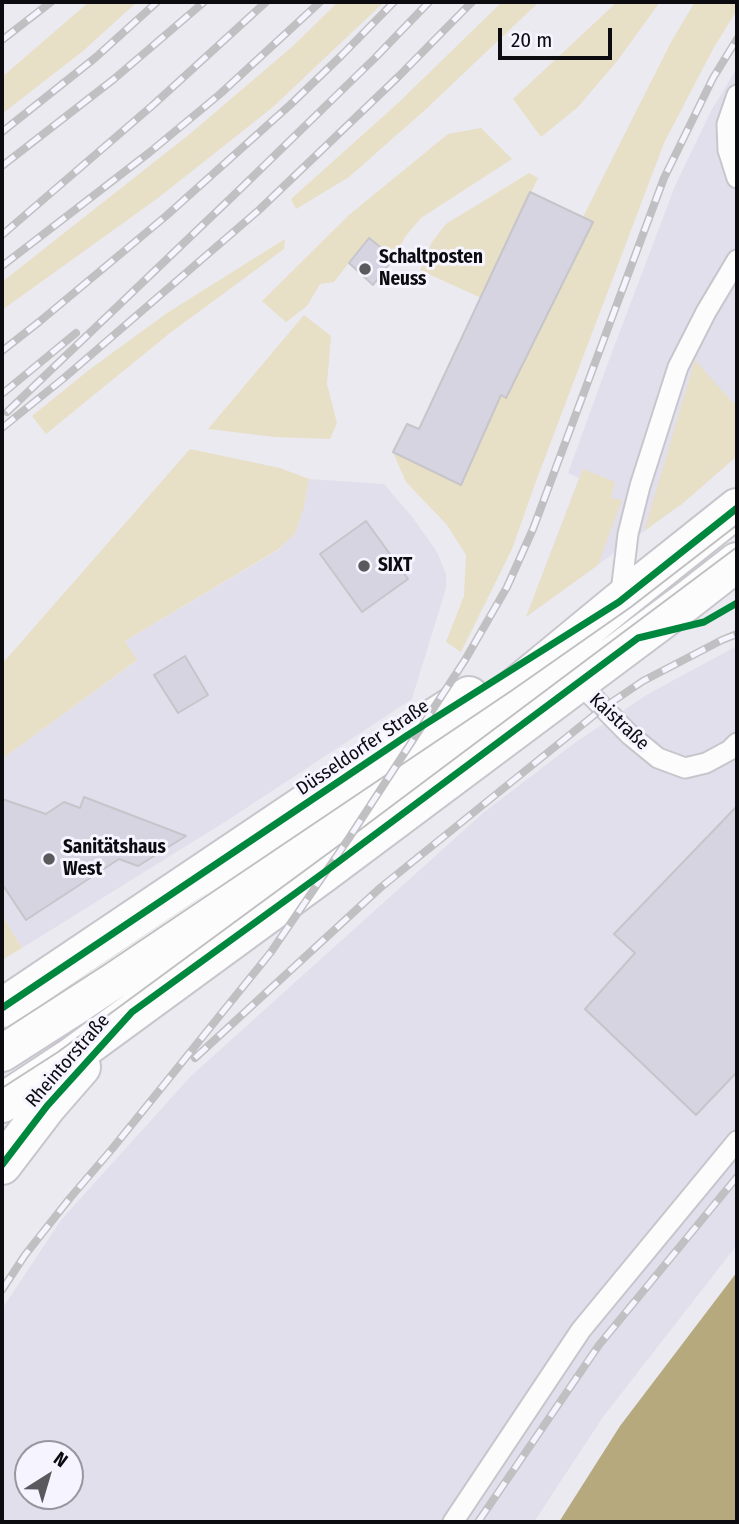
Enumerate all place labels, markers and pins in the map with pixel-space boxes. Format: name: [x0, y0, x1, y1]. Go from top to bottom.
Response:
place label: Schaltposten Neuss: [379, 247, 483, 291]
marker: Schaltposten Neuss: [357, 261, 373, 277]
place label: SIXT: [378, 555, 412, 577]
marker: SIXT: [356, 558, 372, 574]
place label: Sanitätshaus West: [63, 837, 166, 881]
marker: Sanitätshaus West: [41, 851, 57, 867]

